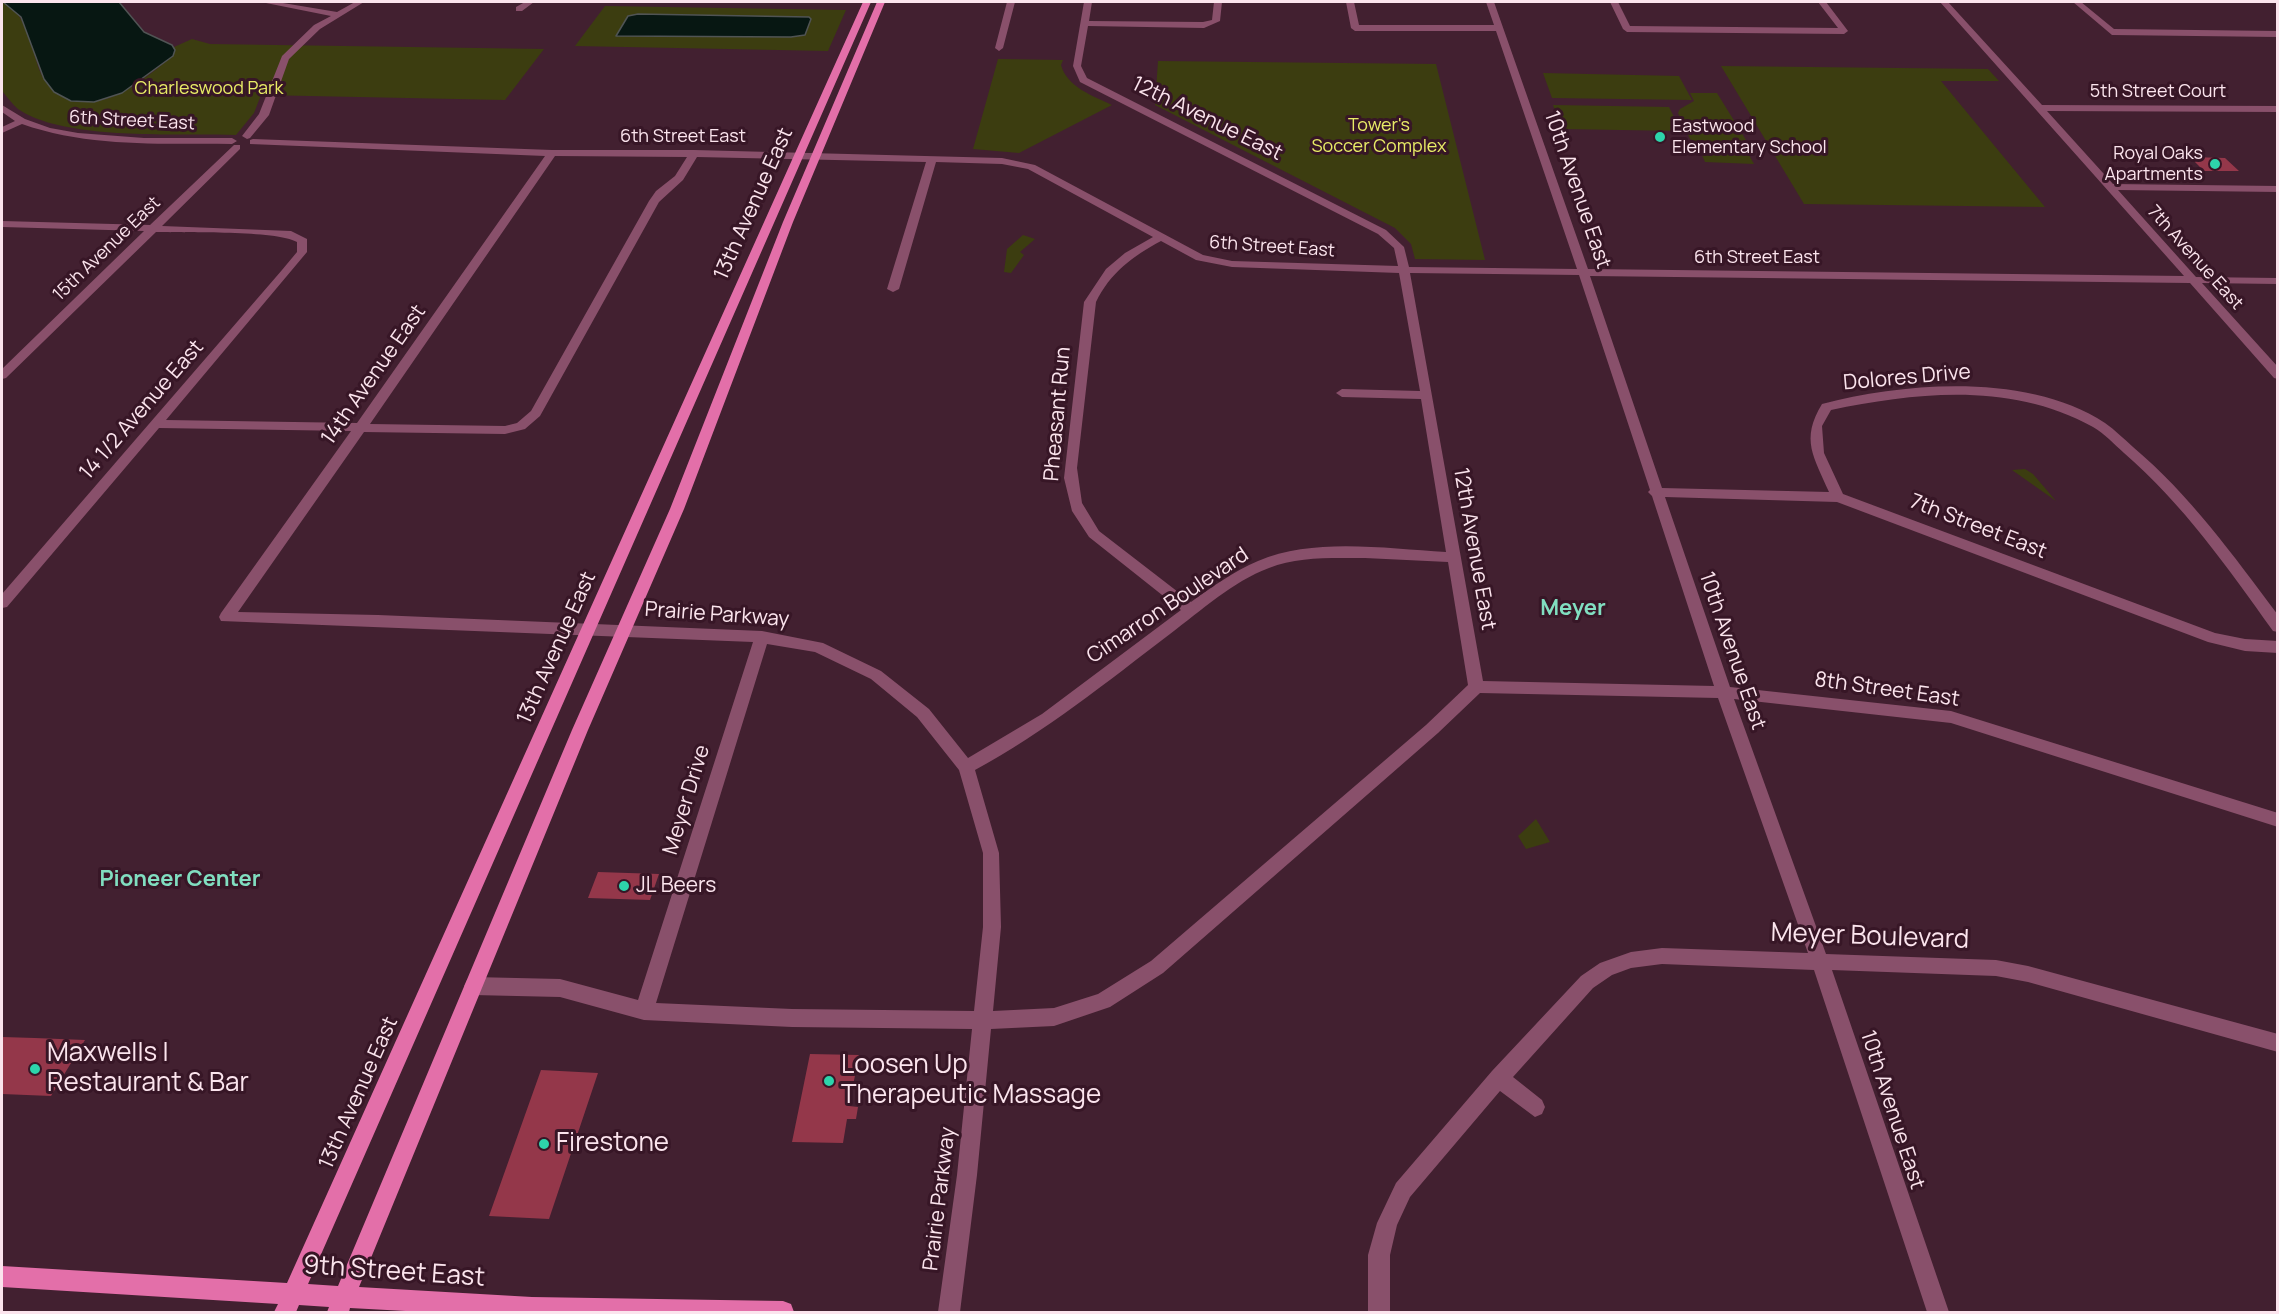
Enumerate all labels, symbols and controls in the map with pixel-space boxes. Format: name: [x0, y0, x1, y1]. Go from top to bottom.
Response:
street label: 12th Avenue East: [1128, 72, 1286, 166]
park label: Charleswood Park: [135, 78, 283, 100]
street label: 5th Street Court: [2090, 81, 2226, 103]
street label: 6th Street East: [68, 107, 196, 135]
street label: 10th Avenue East: [1538, 108, 1616, 272]
park label: Tower's Soccer Complex: [1311, 115, 1447, 158]
place label: Eastwood Elementary School: [1672, 116, 1827, 158]
street label: 13th Avenue East: [709, 124, 799, 284]
street label: 6th Street East: [620, 126, 746, 148]
marker: Eastwood Elementary School: [1653, 130, 1667, 144]
place label: Royal Oaks Apartments: [2104, 143, 2203, 186]
marker: Royal Oaks Apartments: [2208, 157, 2222, 171]
street label: 15th Avenue East: [49, 192, 165, 306]
street label: 7th Avenue East: [2143, 201, 2247, 315]
street label: 6th Street East: [1208, 232, 1336, 262]
street label: 6th Street East: [1694, 247, 1820, 269]
street label: 14th Avenue East: [316, 300, 432, 450]
street label: 14 1/2 Avenue East: [75, 335, 209, 485]
street label: Pheasant Run: [1040, 346, 1076, 482]
street label: Dolores Drive: [1842, 360, 1972, 396]
street label: 12th Avenue East: [1447, 466, 1501, 632]
street label: 7th Street East: [1906, 489, 2050, 565]
street label: Cimarron Boulevard: [1082, 543, 1254, 669]
street label: 13th Avenue East: [512, 568, 602, 728]
street label: 10th Avenue East: [1693, 569, 1771, 733]
district label: Meyer: [1540, 596, 1606, 622]
street label: Prairie Parkway: [644, 597, 790, 633]
street label: 8th Street East: [1813, 667, 1961, 713]
street label: Meyer Drive: [658, 742, 716, 858]
district label: Pioneer Center: [100, 867, 260, 893]
place label: JL Beers: [636, 873, 716, 899]
marker: JL Beers: [617, 879, 631, 893]
street label: Meyer Boulevard: [1770, 918, 1970, 956]
street label: 13th Avenue East: [314, 1013, 404, 1173]
street label: 10th Avenue East: [1854, 1028, 1930, 1192]
place label: Maxwells | Restaurant & Bar: [47, 1038, 249, 1100]
place label: Loosen Up Therapeutic Massage: [841, 1050, 1101, 1112]
marker: Maxwells | Restaurant & Bar: [28, 1062, 42, 1076]
marker: Loosen Up Therapeutic Massage: [822, 1074, 836, 1088]
street label: Prairie Parkway: [919, 1126, 961, 1272]
place label: Firestone: [556, 1128, 669, 1160]
marker: Firestone: [537, 1137, 551, 1151]
street label: 9th Street East: [302, 1250, 486, 1294]

